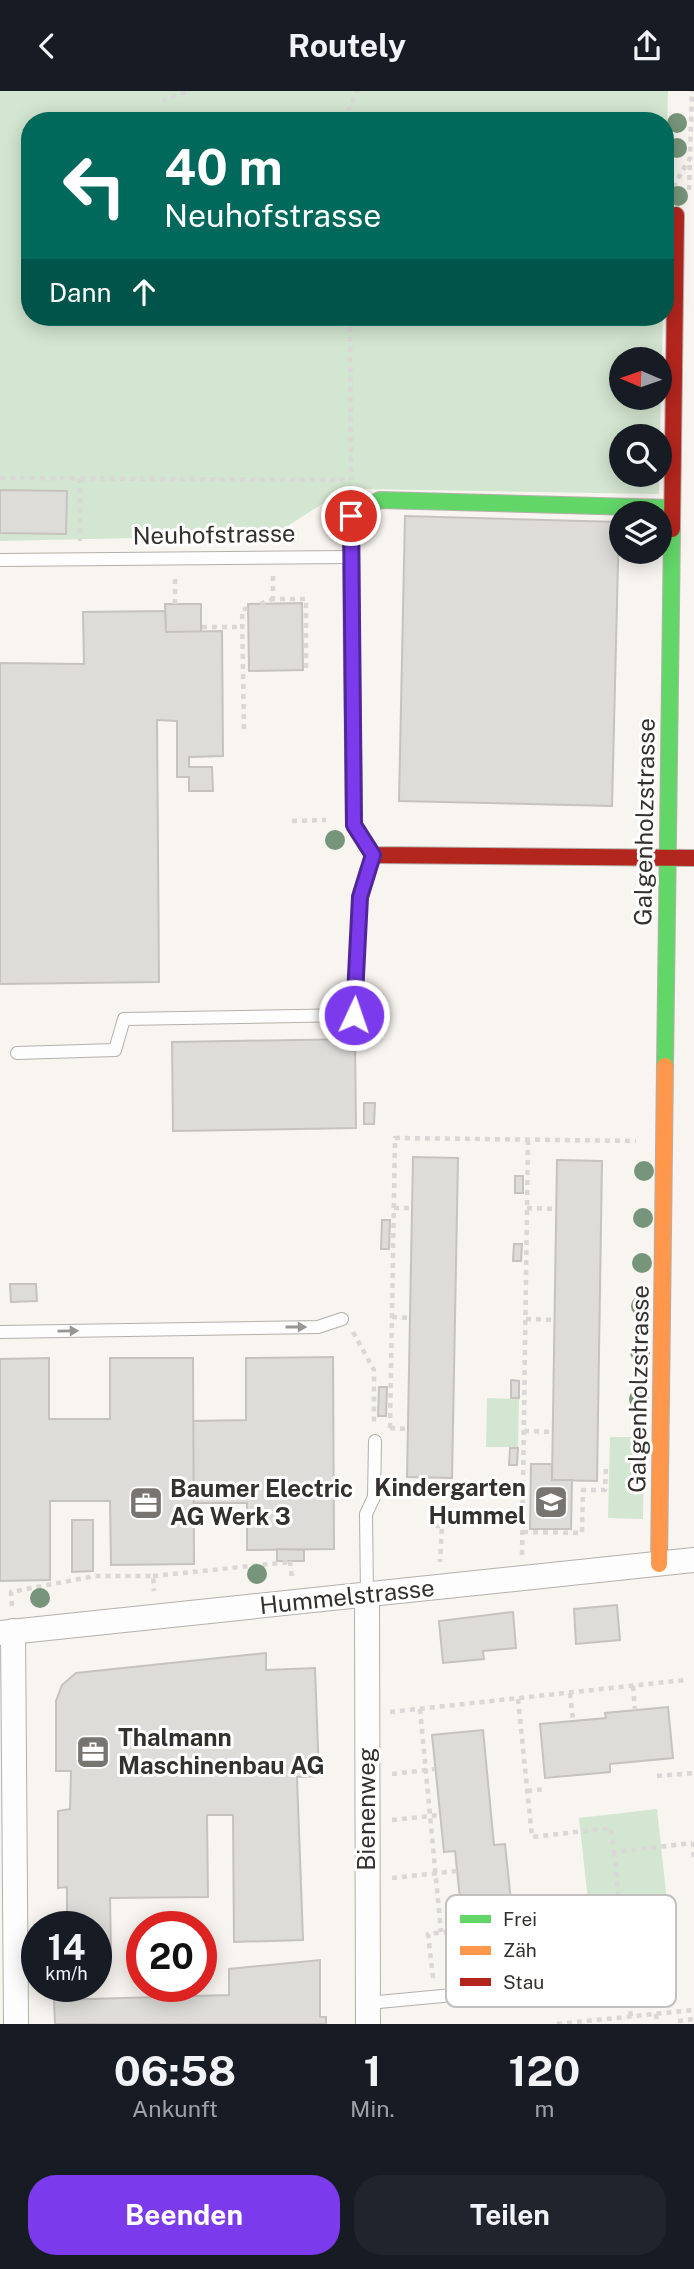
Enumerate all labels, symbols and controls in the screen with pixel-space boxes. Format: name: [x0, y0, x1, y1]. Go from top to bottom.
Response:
icon: back: [28, 27, 66, 65]
text: Routely: [288, 27, 406, 64]
icon: share: [628, 27, 666, 65]
text: 40 m: [164, 138, 283, 196]
icon: left: [49, 140, 140, 231]
text: Neuhofstrasse: [164, 197, 381, 234]
icon: ahead: [125, 273, 163, 311]
text: Dann: [49, 277, 111, 308]
north arrow: [609, 347, 672, 409]
map controls: [609, 347, 672, 564]
button: search: [609, 424, 672, 487]
pin: [321, 486, 381, 546]
icon: arrive: [332, 497, 370, 535]
button: layers: [609, 501, 672, 564]
street label: Neuhofstrasse: [132, 519, 296, 549]
street label: Galgenholzstrasse: [628, 718, 660, 926]
position arrow: [317, 978, 391, 1052]
street label: Galgenholzstrasse: [622, 1285, 654, 1493]
one-way arrow: [285, 1321, 307, 1333]
one-way arrow: [57, 1325, 79, 1337]
place label: Kindergarten Hummel: [374, 1473, 526, 1529]
place label: Baumer Electric AG Werk 3: [170, 1474, 353, 1530]
school or university icon: Kindergarten Hummel: [532, 1483, 570, 1521]
office icon: Baumer Electric AG Werk 3: [127, 1484, 165, 1522]
street label: Hummelstrasse: [258, 1573, 436, 1619]
place label: Thalmann Maschinenbau AG: [118, 1723, 325, 1779]
office icon: Thalmann Maschinenbau AG: [74, 1733, 112, 1771]
street label: Bienenweg: [352, 1747, 380, 1871]
legend: [446, 1895, 676, 2007]
text: Frei: [503, 1908, 537, 1930]
speed limit sign: 20: [126, 1911, 217, 2002]
text: 14: [48, 1927, 85, 1968]
text: Zäh: [503, 1939, 537, 1961]
text: km/h: [45, 1963, 88, 1984]
text: Stau: [503, 1971, 544, 1993]
text: 06:58: [114, 2046, 236, 2095]
text: 1: [363, 2046, 381, 2095]
text: 120: [508, 2046, 580, 2095]
text: Ankunft: [132, 2095, 218, 2122]
text: Min.: [350, 2095, 395, 2122]
text: m: [534, 2095, 554, 2122]
button: Beenden: [28, 2175, 340, 2255]
button: Teilen: [354, 2175, 666, 2255]

